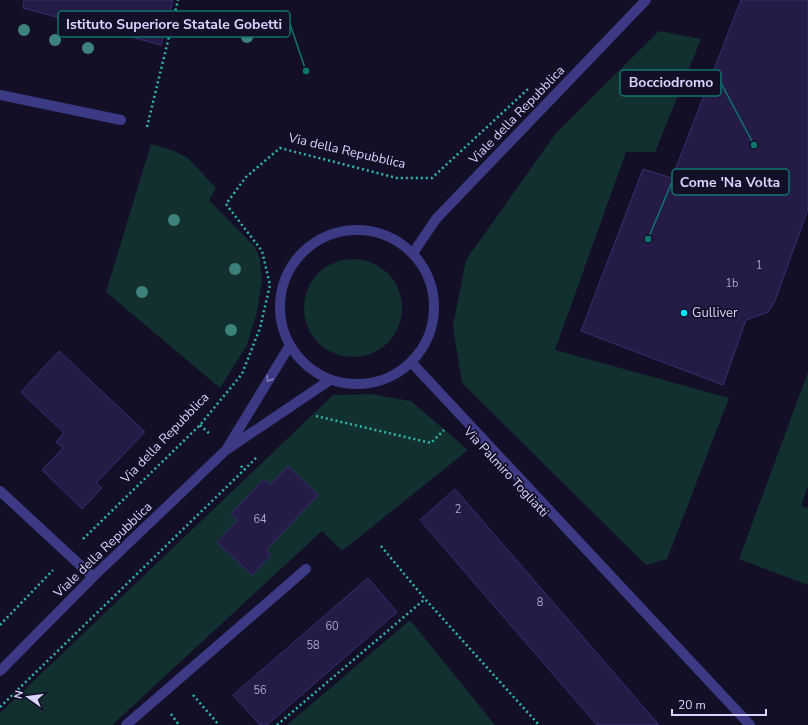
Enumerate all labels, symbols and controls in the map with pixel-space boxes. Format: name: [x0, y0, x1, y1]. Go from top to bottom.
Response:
callout: Istituto Superiore Statale Gobetti: [58, 11, 290, 37]
text: Istituto Superiore Statale Gobetti: [66, 15, 282, 34]
street label: Viale della Repubblica: [464, 62, 569, 169]
callout: Bocciodromo: [620, 70, 721, 96]
text: Bocciodromo: [629, 73, 713, 92]
street label: Via della Repubblica: [286, 129, 407, 173]
callout: Come 'Na Volta: [672, 169, 789, 195]
text: Come 'Na Volta: [680, 173, 780, 192]
house number: 1: [756, 258, 762, 273]
house number: 1b: [725, 276, 739, 291]
place label: Gulliver: [692, 304, 738, 322]
marker: Gulliver: [679, 308, 689, 318]
one-way arrow: [267, 374, 274, 381]
street label: Via della Repubblica: [116, 389, 213, 488]
street label: Via Palmiro Togliatti: [459, 422, 553, 521]
street label: Viale della Repubblica: [49, 498, 156, 603]
house number: 2: [455, 502, 461, 517]
house number: 64: [253, 512, 267, 527]
house number: 8: [537, 595, 544, 610]
house number: 60: [325, 619, 339, 634]
house number: 58: [306, 638, 320, 653]
north arrow: [8, 677, 48, 717]
house number: 56: [253, 683, 267, 698]
text: N: [11, 689, 27, 701]
scale bar: [672, 691, 766, 717]
text: 20 m: [678, 697, 706, 713]

